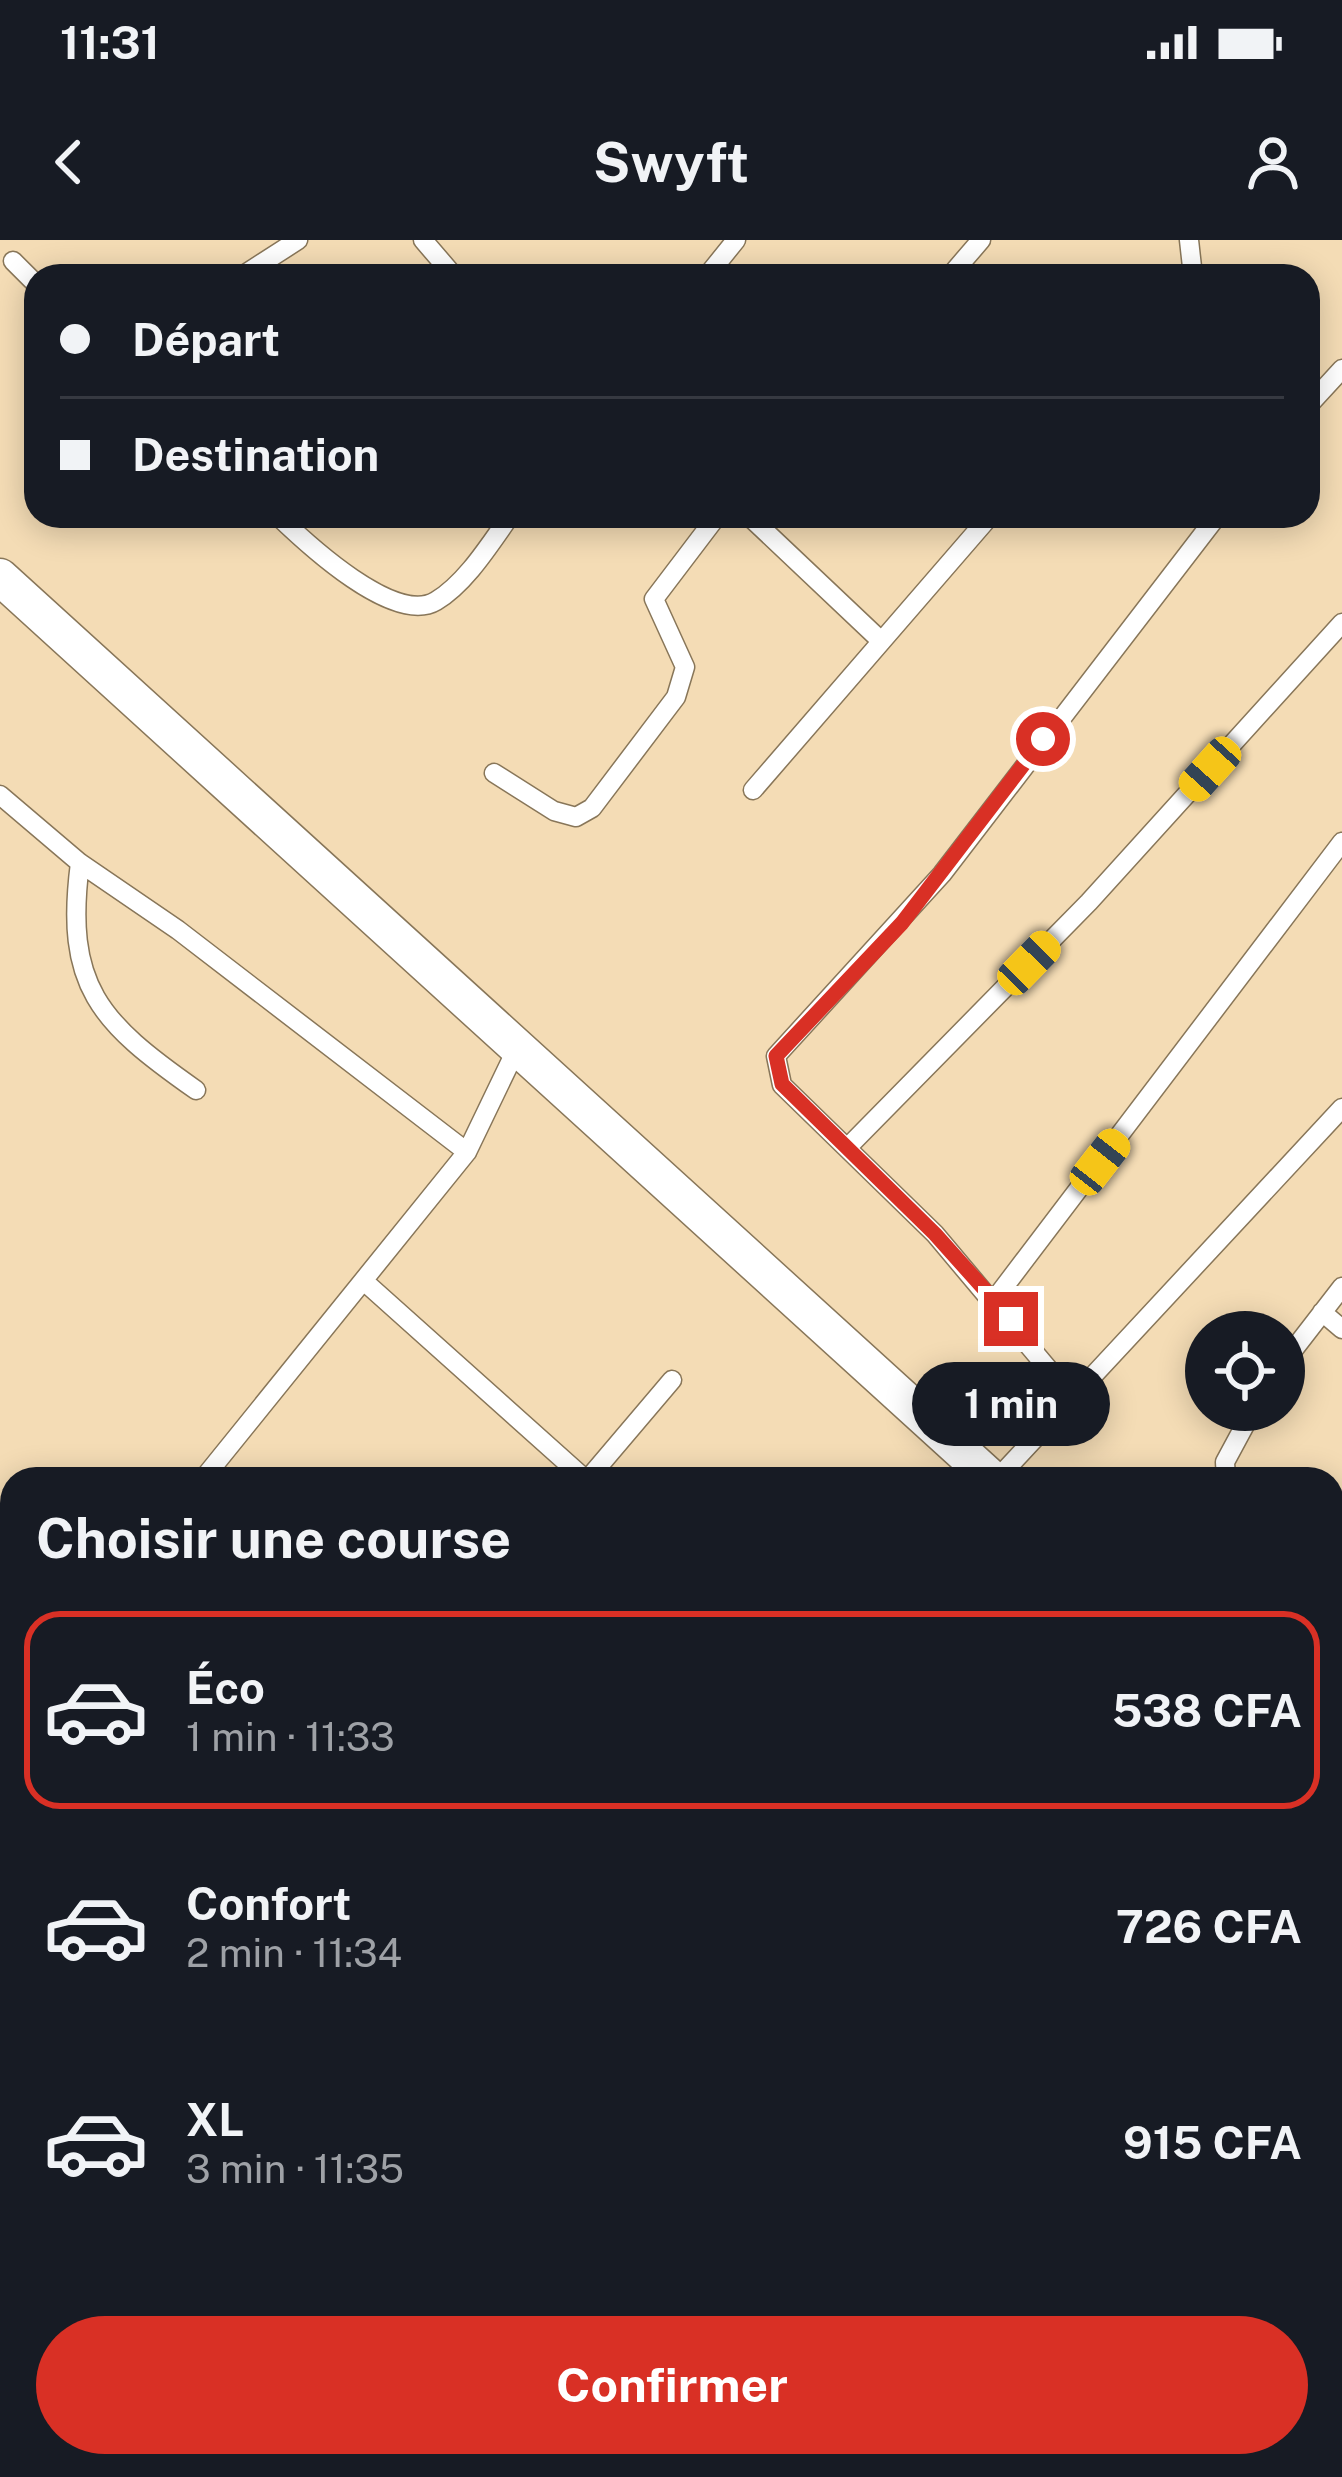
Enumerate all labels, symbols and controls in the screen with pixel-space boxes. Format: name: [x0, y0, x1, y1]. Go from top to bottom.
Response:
text: 11:31: [60, 16, 160, 69]
icon: back: [36, 129, 102, 195]
icon: person: [1240, 129, 1306, 195]
text: Swyft: [593, 131, 749, 194]
text: Départ: [132, 313, 280, 366]
text: Destination: [132, 428, 379, 481]
route start: [1016, 712, 1070, 766]
car: [1173, 730, 1247, 808]
car: [991, 925, 1067, 1001]
car: [1064, 1123, 1136, 1201]
route end: [984, 1292, 1038, 1346]
map controls: [1185, 1311, 1305, 1431]
button: locate: [1185, 1311, 1305, 1431]
callout: 1 min: [912, 1361, 1110, 1445]
text: 1 min: [964, 1381, 1058, 1427]
text: Choisir une course: [36, 1507, 511, 1570]
icon: car: [42, 1656, 150, 1764]
text: Éco: [186, 1661, 265, 1714]
text: 538 CFA: [1112, 1684, 1302, 1737]
text: 1 min · 11:33: [186, 1714, 395, 1760]
icon: car: [42, 1872, 150, 1980]
text: Confort: [186, 1877, 351, 1930]
text: 726 CFA: [1116, 1900, 1302, 1953]
text: 2 min · 11:34: [186, 1930, 402, 1976]
icon: car: [42, 2088, 150, 2196]
text: XL: [186, 2093, 244, 2146]
text: 915 CFA: [1123, 2116, 1302, 2169]
text: 3 min · 11:35: [186, 2146, 404, 2192]
button: Confirmer: [36, 2316, 1308, 2454]

